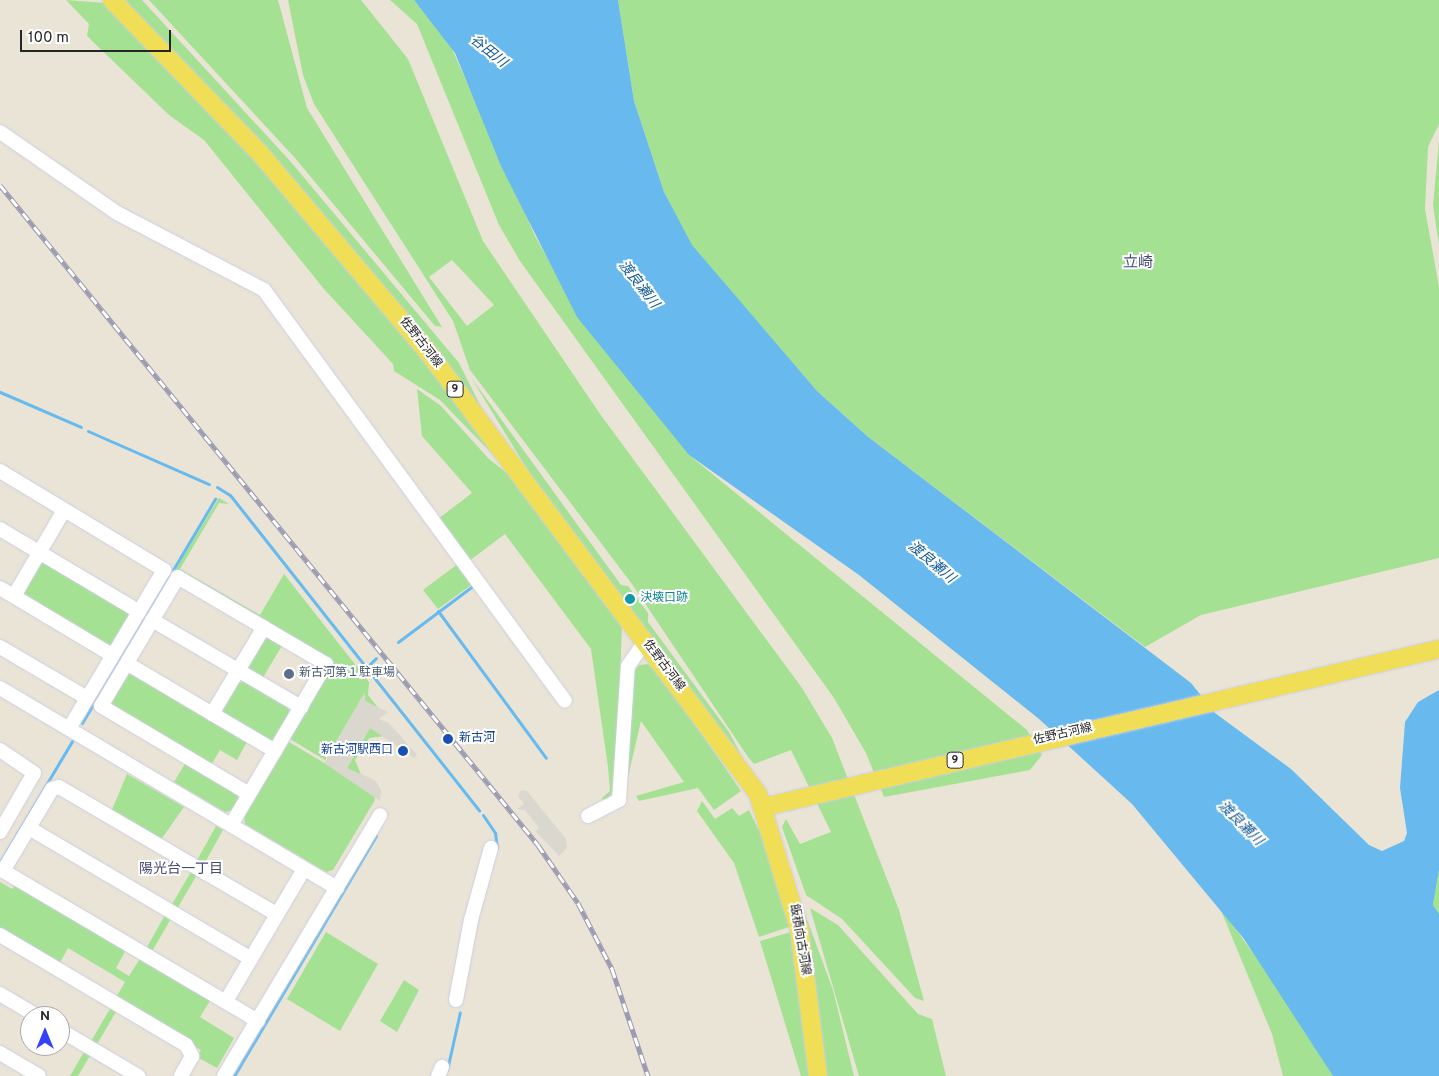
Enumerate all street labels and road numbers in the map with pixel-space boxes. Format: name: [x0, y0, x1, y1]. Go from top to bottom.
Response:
street label: 佐野古河線: [396, 315, 444, 371]
road number: 9: [446, 380, 464, 398]
street label: 佐野古河線: [639, 638, 687, 694]
street label: 佐野古河線: [1032, 721, 1094, 749]
road number: 9: [946, 752, 964, 768]
street label: 飯積向古河線: [786, 903, 812, 977]

